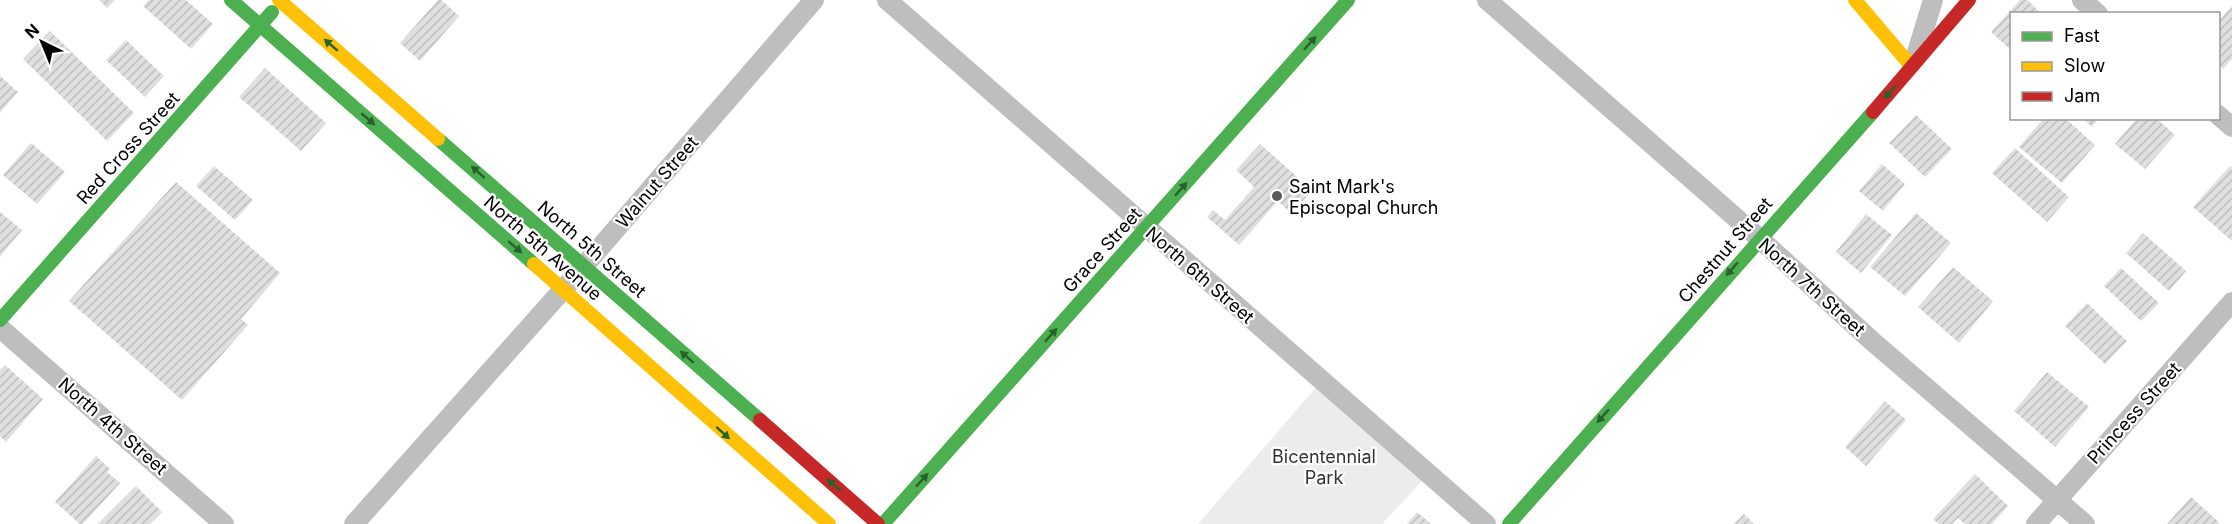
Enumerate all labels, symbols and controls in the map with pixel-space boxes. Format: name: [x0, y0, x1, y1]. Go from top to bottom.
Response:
north arrow: [12, 12, 72, 72]
legend: [2010, 12, 2220, 120]
text: N: [20, 20, 43, 43]
text: Fast: [2064, 25, 2100, 46]
one-way arrow: [1303, 36, 1316, 51]
one-way arrow: [323, 38, 339, 51]
text: Slow: [2064, 55, 2105, 76]
one-way arrow: [1884, 84, 1897, 99]
text: Jam: [2064, 85, 2100, 106]
street label: Red Cross Street: [72, 88, 184, 208]
one-way arrow: [360, 112, 375, 125]
street label: Walnut Street: [612, 132, 702, 232]
one-way arrow: [470, 166, 486, 179]
place label: Saint Mark's Episcopal Church: [1289, 176, 1438, 218]
one-way arrow: [1174, 182, 1187, 197]
marker: Saint Mark's Episcopal Church: [1270, 189, 1284, 203]
street label: North 5th Avenue: [480, 191, 606, 305]
street label: Chestnut Street: [1674, 193, 1777, 307]
street label: North 5th Street: [534, 196, 650, 302]
street label: Grace Street: [1058, 203, 1146, 297]
street label: North 6th Street: [1142, 222, 1258, 328]
street label: North 7th Street: [1755, 234, 1869, 340]
one-way arrow: [507, 240, 522, 253]
one-way arrow: [1726, 261, 1739, 276]
one-way arrow: [1044, 327, 1058, 342]
one-way arrow: [680, 351, 695, 364]
street label: Princess Street: [2083, 358, 2185, 468]
street label: North 4th Street: [54, 373, 172, 479]
one-way arrow: [1597, 408, 1610, 424]
one-way arrow: [716, 426, 731, 440]
park label: Bicentennial Park: [1272, 446, 1376, 488]
one-way arrow: [915, 473, 928, 488]
one-way arrow: [826, 479, 842, 492]

